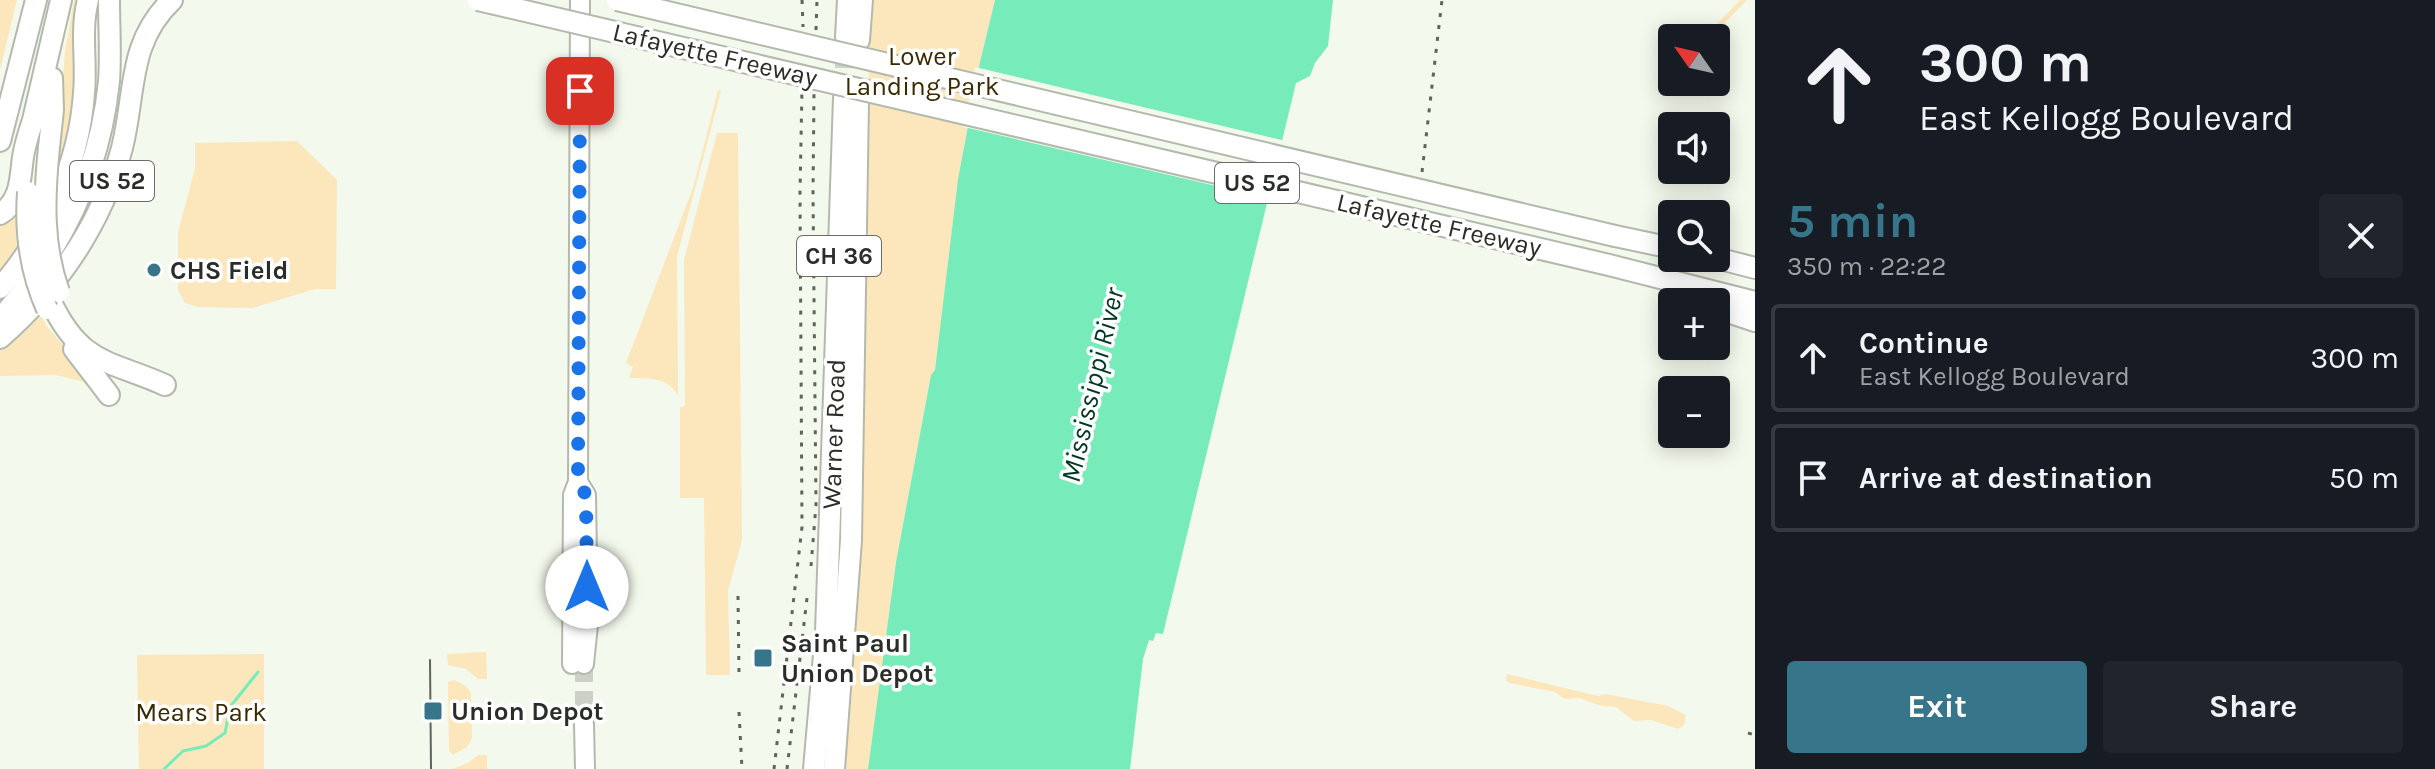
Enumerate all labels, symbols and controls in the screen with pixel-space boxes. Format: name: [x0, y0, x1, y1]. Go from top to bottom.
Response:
street label: Lafayette Freeway: [610, 16, 820, 94]
north arrow: [1658, 24, 1730, 96]
map controls: [1658, 24, 1730, 448]
text: 300 m: [1919, 30, 2092, 95]
icon: ahead: [1787, 32, 1891, 136]
park label: Lower Landing Park: [845, 41, 999, 102]
pin: [546, 57, 614, 125]
icon: arrive: [558, 69, 602, 113]
text: East Kellogg Boulevard: [1919, 97, 2294, 139]
button: sound: [1658, 112, 1730, 184]
road number: US 52: [70, 161, 154, 201]
road number: US 52: [1215, 163, 1299, 203]
street label: Lafayette Freeway: [1334, 186, 1544, 264]
text: 5 min: [1787, 193, 1918, 249]
button: close: [2319, 194, 2403, 278]
button: search: [1658, 200, 1730, 272]
road number: CH 36: [797, 236, 881, 276]
text: 350 m · 22:22: [1787, 251, 1946, 282]
place label: CHS Field: [170, 255, 288, 286]
marker: CHS Field: [145, 261, 163, 279]
water label: Mississippi River: [1054, 283, 1131, 486]
button: +: [1658, 288, 1730, 360]
text: Continue: [1859, 325, 1989, 361]
icon: ahead: [1791, 336, 1835, 380]
text: 300 m: [2310, 340, 2399, 376]
street label: Warner Road: [816, 358, 852, 510]
text: East Kellogg Boulevard: [1859, 361, 2130, 392]
button: −: [1658, 376, 1730, 448]
icon: arrive: [1791, 456, 1835, 500]
text: Arrive at destination: [1859, 460, 2153, 496]
text: 50 m: [2329, 460, 2399, 496]
position arrow: [545, 545, 629, 629]
place label: Saint Paul Union Depot: [781, 628, 934, 689]
marker: Saint Paul Union Depot: [752, 647, 774, 669]
button: Exit: [1787, 661, 2087, 753]
button: Share: [2103, 661, 2403, 753]
place label: Union Depot: [451, 696, 604, 727]
park label: Mears Park: [135, 697, 267, 728]
marker: Union Depot: [422, 700, 444, 722]

